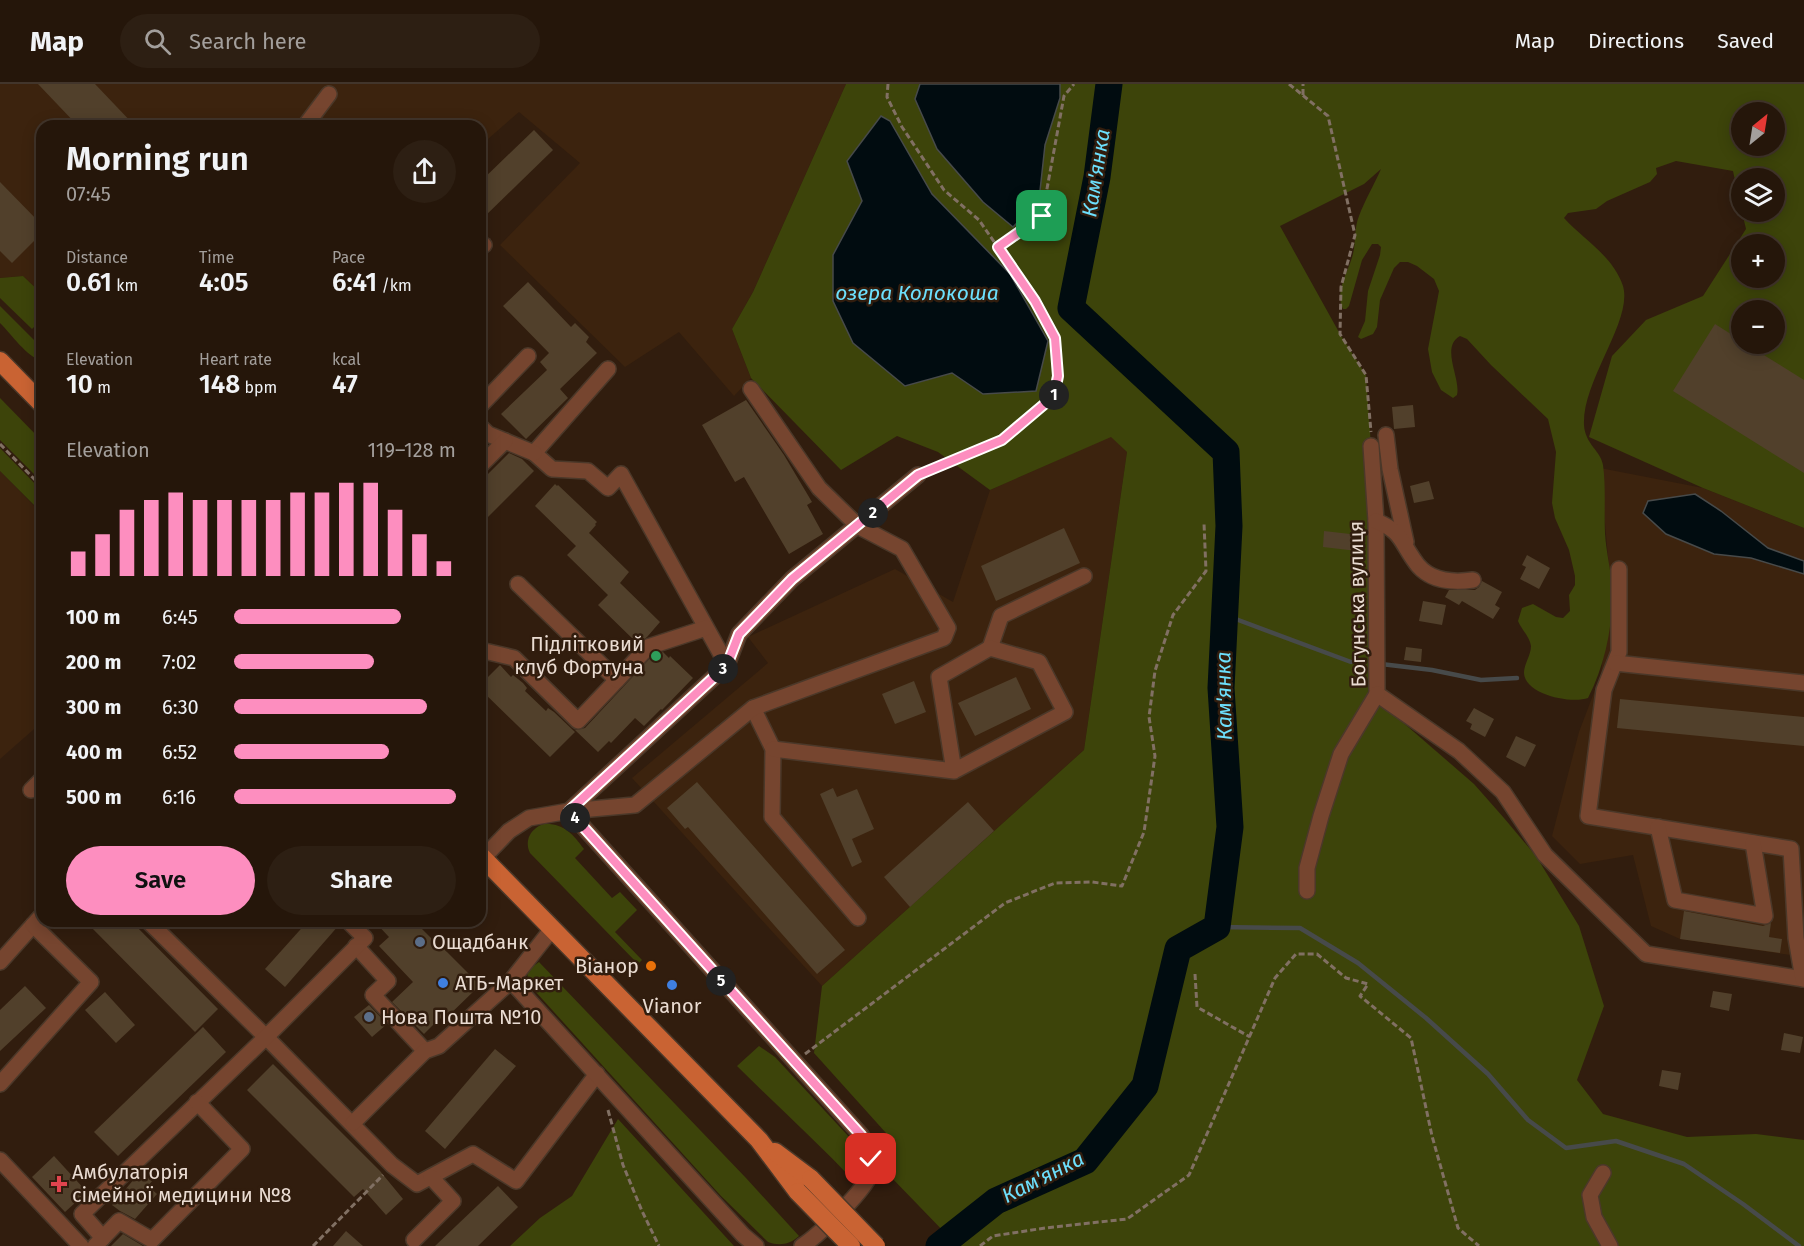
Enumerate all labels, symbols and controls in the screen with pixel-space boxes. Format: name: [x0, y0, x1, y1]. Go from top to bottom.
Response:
search box: [120, 14, 540, 68]
text: Map: [30, 25, 84, 58]
icon: search: [141, 25, 174, 58]
text: Search here: [189, 28, 307, 55]
text: Map: [1515, 28, 1555, 54]
text: Directions: [1588, 28, 1684, 54]
text: Saved: [1717, 28, 1774, 54]
north arrow: [1731, 102, 1785, 156]
map controls: [1731, 102, 1785, 354]
water label: Кам'янка: [1076, 127, 1116, 219]
text: Morning run: [66, 139, 249, 179]
button: share: [393, 140, 456, 203]
button: layers: [1731, 168, 1785, 222]
text: 07:45: [66, 182, 111, 206]
pin: [1016, 190, 1067, 241]
icon: arrive: [1025, 199, 1058, 232]
button: +: [1731, 234, 1785, 288]
text: Distance: [66, 248, 128, 267]
text: Time: [199, 248, 234, 267]
text: Pace: [332, 248, 365, 267]
text: 0.61: [66, 267, 112, 298]
text: 4:05: [199, 267, 248, 298]
text: 6:41: [332, 267, 377, 298]
text: km: [112, 276, 138, 295]
text: /km: [377, 276, 412, 295]
water label: озера Колокоша: [835, 280, 999, 306]
button: −: [1731, 300, 1785, 354]
text: Elevation: [66, 350, 133, 369]
text: Heart rate: [199, 350, 272, 369]
text: kcal: [332, 350, 361, 369]
text: 10: [66, 369, 93, 400]
text: 148: [199, 369, 240, 400]
text: 47: [332, 369, 358, 400]
text: m: [93, 378, 111, 397]
text: bpm: [240, 378, 277, 397]
pin: 1: [1039, 380, 1069, 410]
text: 1: [1050, 385, 1058, 404]
text: Elevation: [66, 438, 150, 462]
text: 119–128 m: [367, 438, 456, 462]
pin: 2: [858, 498, 888, 528]
text: 2: [869, 503, 877, 522]
street label: Богунська вулиця: [1344, 521, 1370, 687]
text: 100 m: [66, 605, 120, 629]
text: 6:45: [162, 605, 198, 629]
place label: Підлітковий клуб Фортуна: [514, 632, 644, 679]
marker: Підлітковий клуб Фортуна: [649, 649, 663, 663]
text: 200 m: [66, 650, 121, 674]
text: 7:02: [162, 650, 197, 674]
water label: Кам'янка: [1210, 651, 1238, 741]
pin: 3: [708, 654, 738, 684]
text: 3: [719, 659, 727, 678]
text: 300 m: [66, 695, 121, 719]
text: 6:30: [162, 695, 199, 719]
text: 400 m: [66, 740, 122, 764]
text: 6:52: [162, 740, 197, 764]
text: 500 m: [66, 785, 122, 809]
text: 6:16: [162, 785, 196, 809]
pin: 4: [560, 803, 590, 833]
text: 4: [570, 808, 580, 827]
button: Save: [66, 846, 255, 915]
button: Share: [267, 846, 456, 915]
place label: Ощадбанк: [432, 930, 529, 954]
marker: Ощадбанк: [413, 935, 427, 949]
place label: Віанор: [575, 954, 639, 978]
marker: Віанор: [644, 959, 658, 973]
pin: 5: [706, 966, 736, 996]
place label: АТБ-Маркет: [455, 971, 564, 995]
text: 5: [717, 971, 725, 990]
marker: АТБ-Маркет: [436, 976, 450, 990]
marker: Vianor: [665, 978, 679, 992]
place label: Vianor: [643, 994, 702, 1018]
place label: Нова Пошта №10: [381, 1005, 541, 1029]
marker: Нова Пошта №10: [362, 1010, 376, 1024]
pin: [845, 1133, 896, 1184]
icon: check: [854, 1142, 887, 1175]
water label: Кам'янка: [998, 1145, 1088, 1209]
place label: Амбулаторія сімейної медицини №8: [72, 1160, 292, 1207]
marker: Амбулаторія сімейної медицини №8: [50, 1175, 68, 1193]

